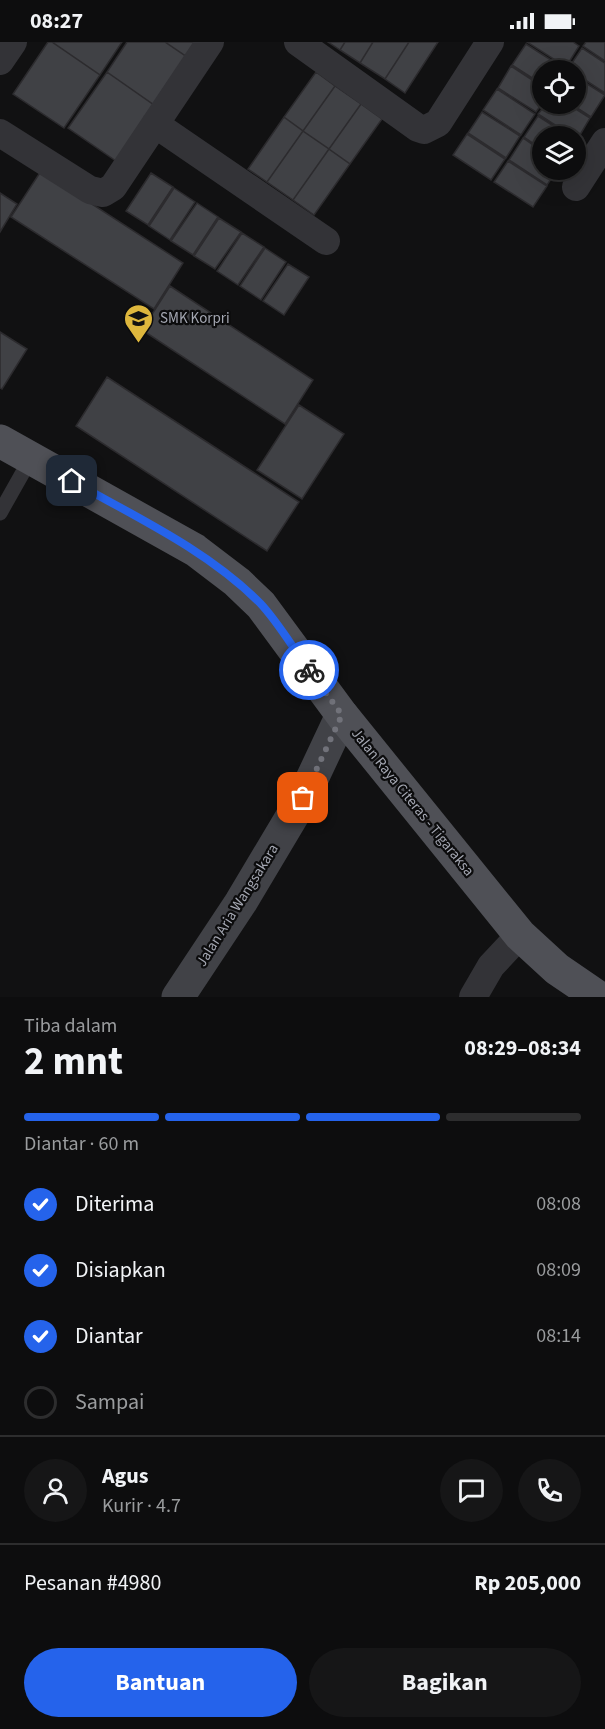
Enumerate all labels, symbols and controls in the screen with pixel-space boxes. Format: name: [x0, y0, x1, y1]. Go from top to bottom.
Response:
text: 08:27: [30, 5, 83, 37]
map controls: [532, 60, 586, 180]
button: locate: [532, 60, 586, 114]
button: layers: [532, 126, 586, 180]
school or university icon: SMK Korpri: [123, 302, 155, 344]
place label: SMK Korpri: [160, 308, 230, 329]
pin: [46, 455, 97, 506]
icon: home: [55, 464, 88, 497]
courier: [279, 640, 339, 700]
icon: bike: [293, 654, 326, 687]
street label: Jalan Raya Citeras - Tigaraksa: [346, 724, 479, 881]
pin: [277, 772, 328, 823]
icon: bag: [286, 781, 319, 814]
street label: Jalan Aria Wangsakara: [191, 840, 284, 971]
text: Tiba dalam: [24, 1012, 117, 1040]
text: 08:29–08:34: [464, 1032, 581, 1064]
text: 2 mnt: [24, 1034, 123, 1090]
text: Diantar · 60 m: [24, 1130, 139, 1158]
icon: check: [24, 1188, 57, 1221]
text: Diterima: [75, 1188, 154, 1220]
text: 08:08: [536, 1190, 581, 1218]
icon: check: [24, 1254, 57, 1287]
text: Disiapkan: [75, 1254, 166, 1286]
text: 08:09: [536, 1256, 581, 1284]
icon: check: [24, 1320, 57, 1353]
text: Diantar: [75, 1320, 143, 1352]
text: 08:14: [536, 1322, 581, 1350]
text: Sampai: [75, 1386, 144, 1418]
button: person: [24, 1459, 87, 1522]
button: chat: [440, 1459, 503, 1522]
button: phone: [518, 1459, 581, 1522]
text: Agus: [102, 1460, 149, 1492]
text: Kurir · 4.7: [102, 1492, 181, 1520]
text: Pesanan #4980: [24, 1567, 161, 1599]
text: Rp 205,000: [474, 1567, 581, 1599]
button: Bantuan: [24, 1648, 297, 1717]
button: Bagikan: [309, 1648, 581, 1717]

